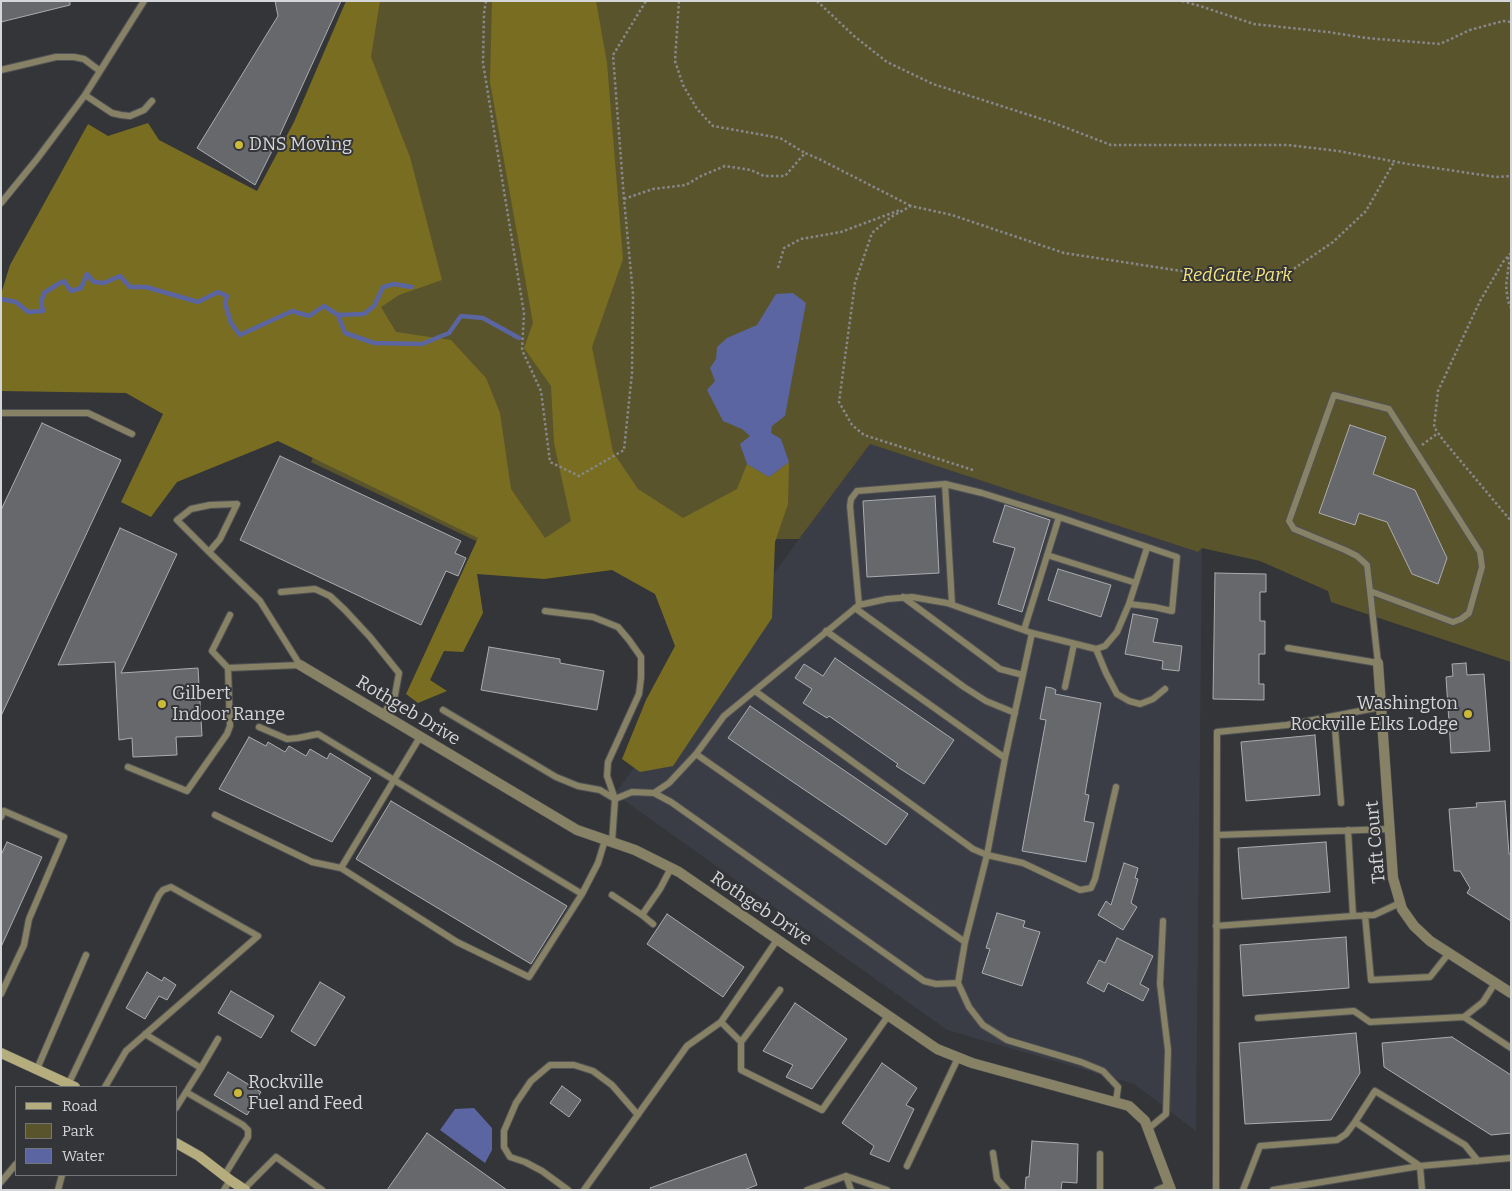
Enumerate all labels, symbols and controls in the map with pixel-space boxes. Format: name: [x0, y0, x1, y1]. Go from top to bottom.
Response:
place label: DNS Moving: [249, 134, 352, 156]
marker: DNS Moving: [233, 139, 245, 151]
park label: RedGate Park: [1182, 265, 1292, 287]
street label: Rothgeb Drive: [352, 672, 464, 750]
place label: Gilbert Indoor Range: [172, 683, 285, 726]
place label: Washington Rockville Elks Lodge: [1290, 693, 1458, 736]
marker: Gilbert Indoor Range: [156, 698, 168, 710]
marker: Washington Rockville Elks Lodge: [1462, 708, 1474, 720]
street label: Taft Court: [1362, 800, 1390, 884]
street label: Rothgeb Drive: [706, 867, 816, 951]
place label: Rockville Fuel and Feed: [248, 1072, 363, 1114]
legend: [15, 1086, 178, 1176]
marker: Rockville Fuel and Feed: [232, 1087, 244, 1099]
text: Road: [62, 1097, 97, 1115]
text: Park: [62, 1122, 94, 1140]
text: Water: [62, 1147, 104, 1165]

